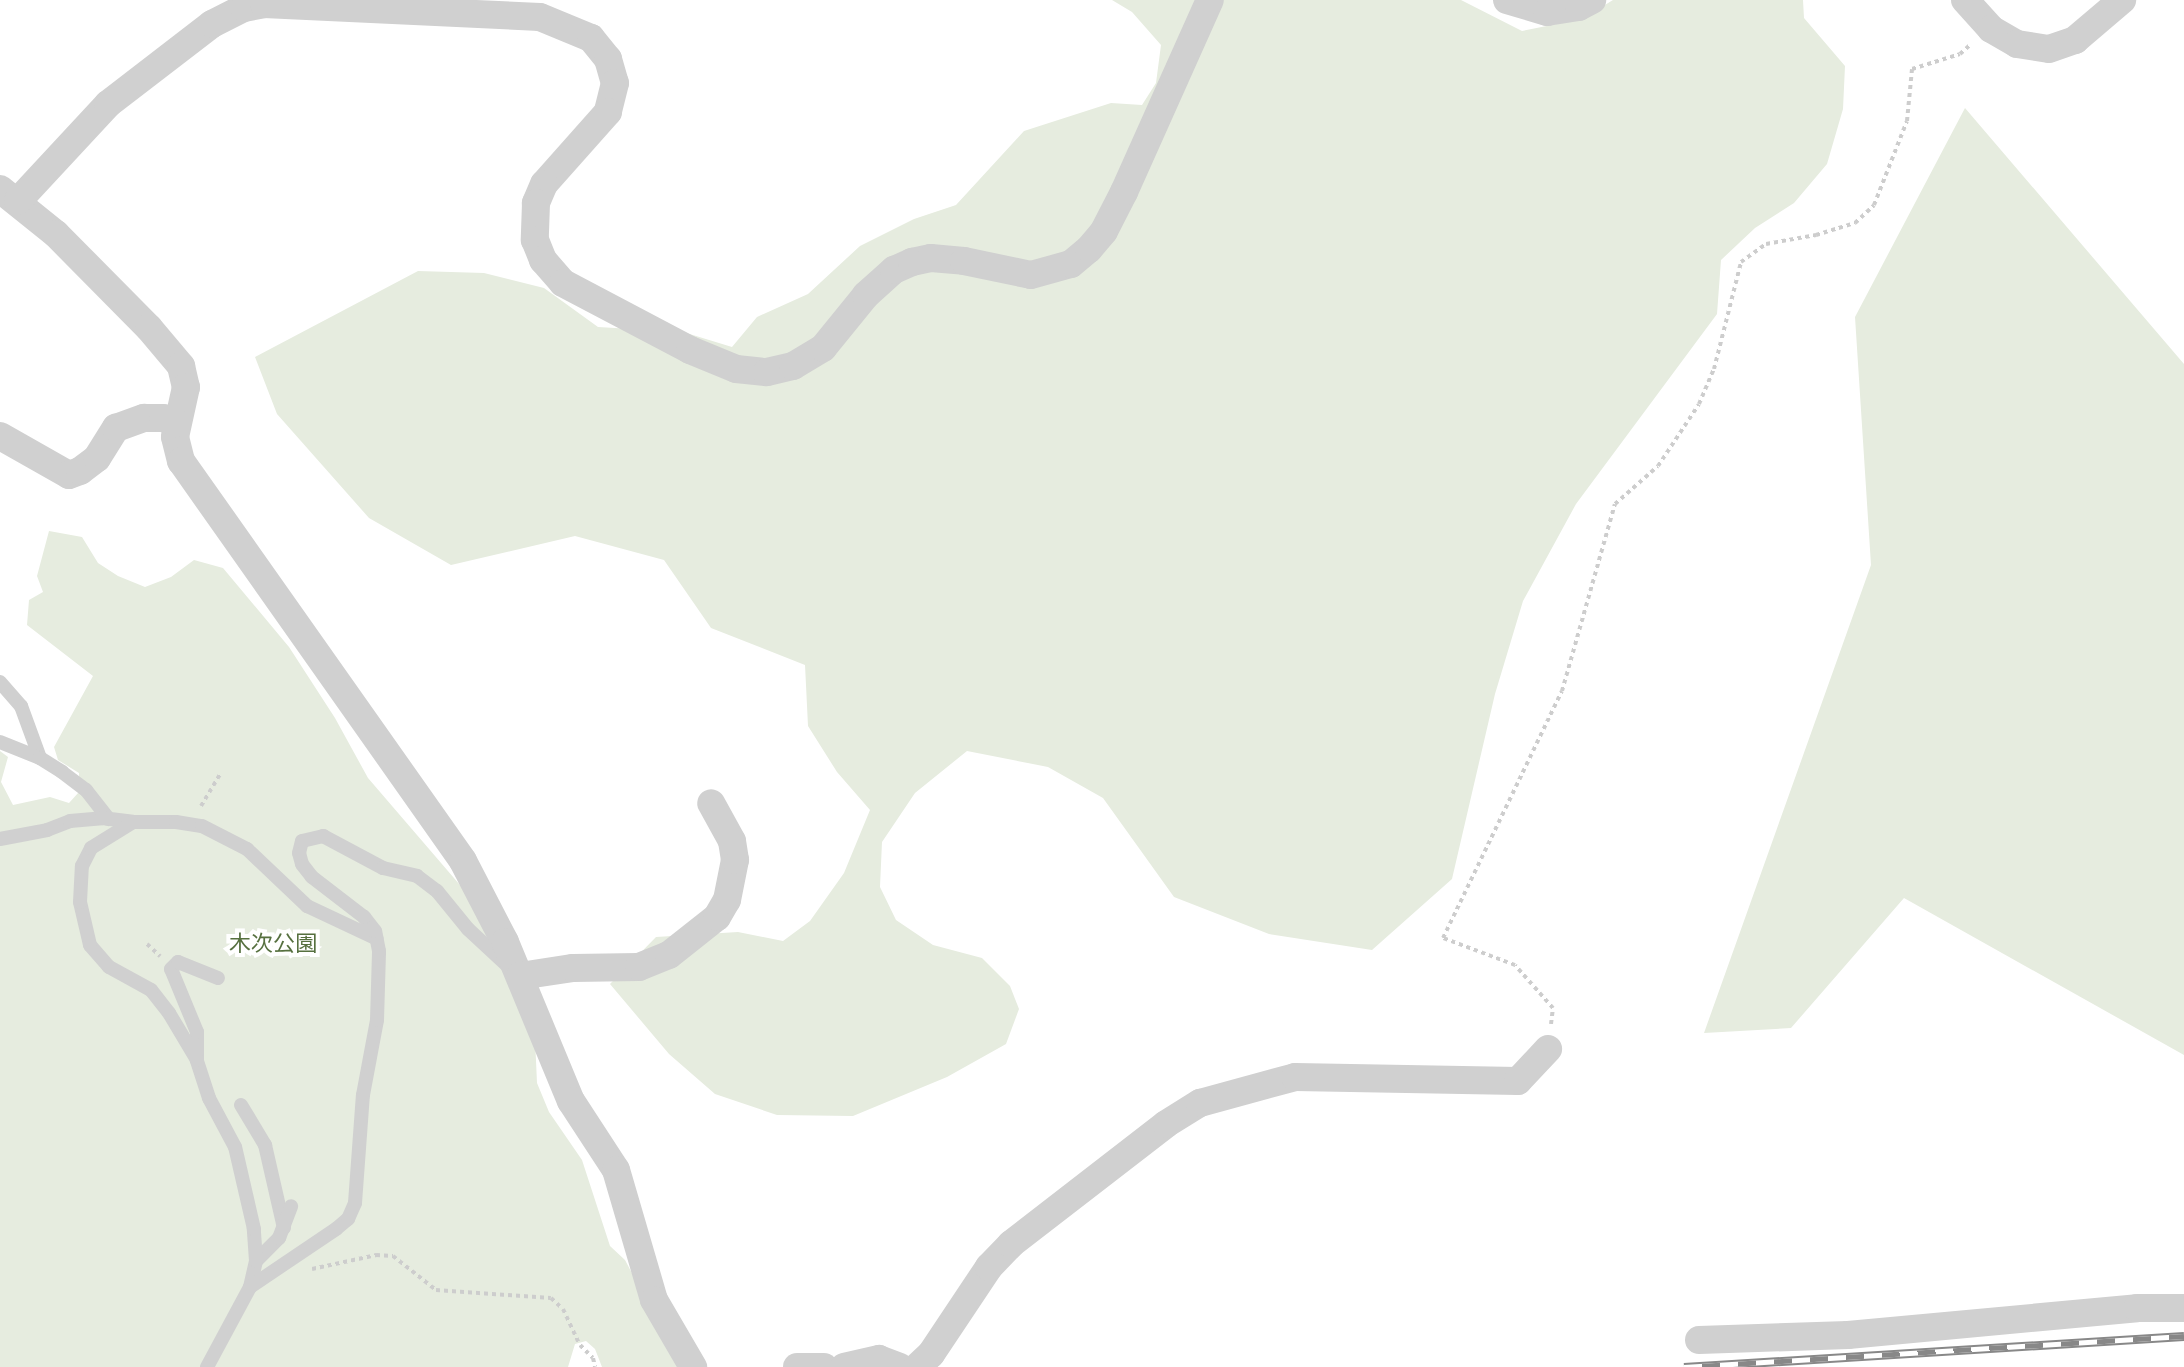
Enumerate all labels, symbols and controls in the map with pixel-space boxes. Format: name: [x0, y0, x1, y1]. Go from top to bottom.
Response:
park label: 木次公園: [229, 931, 317, 957]

